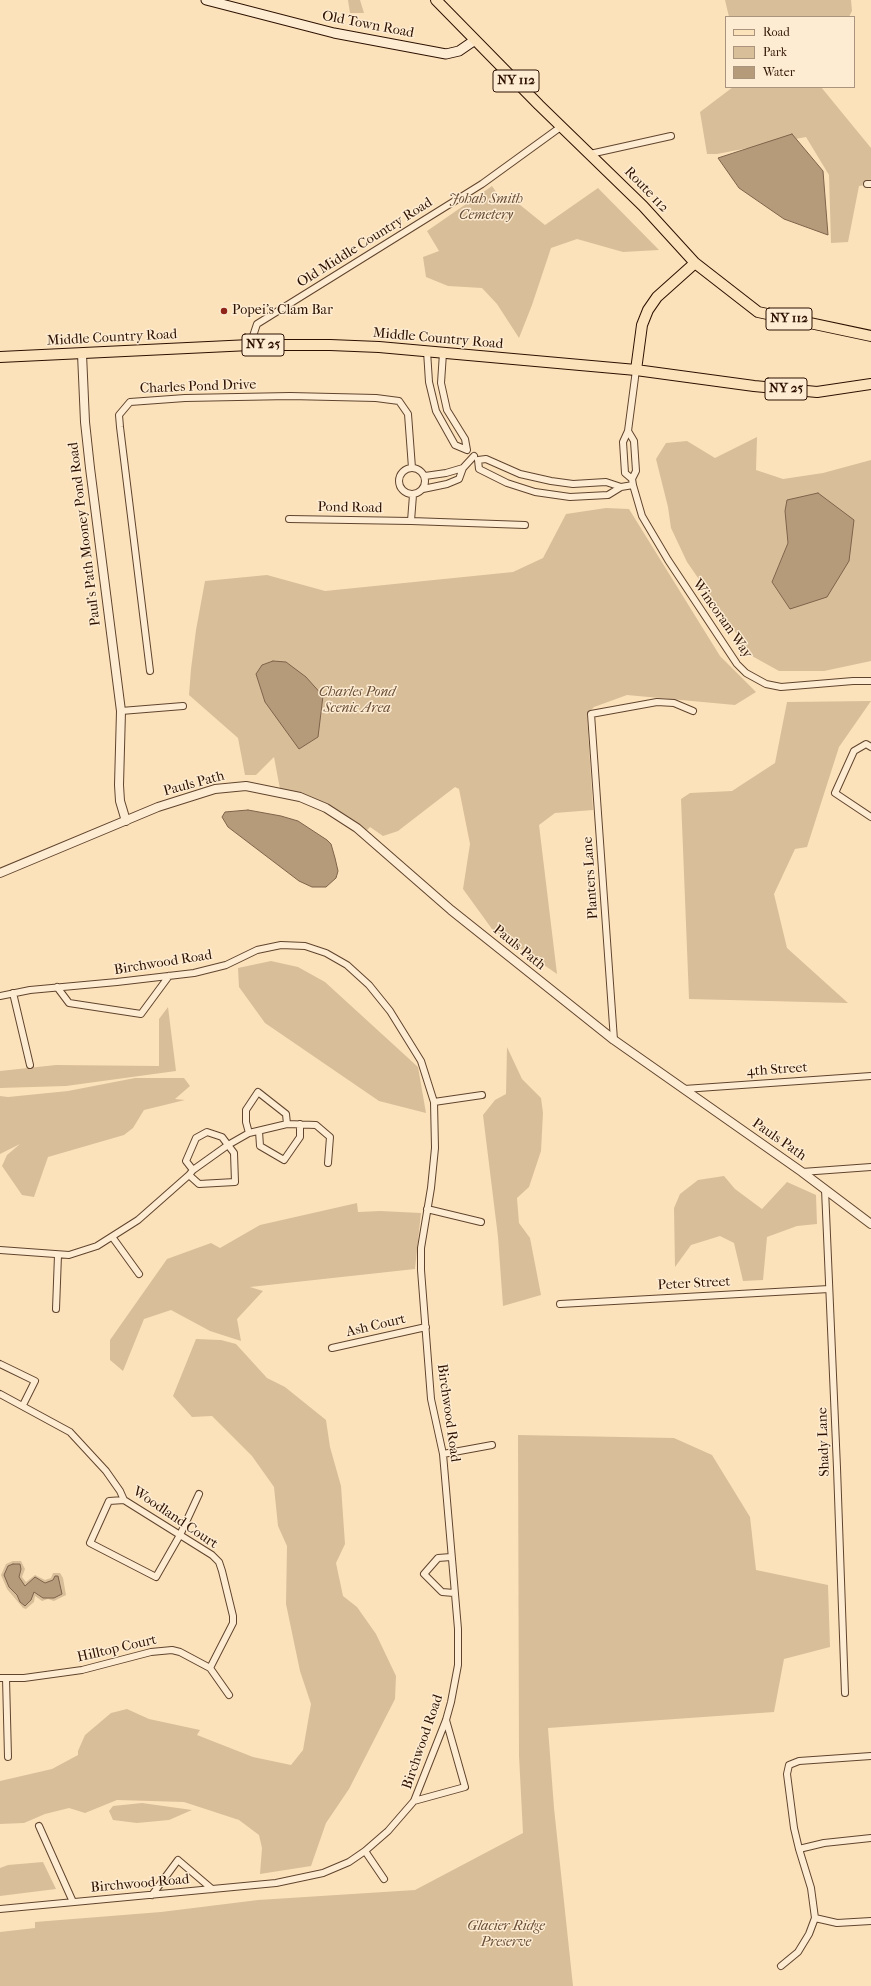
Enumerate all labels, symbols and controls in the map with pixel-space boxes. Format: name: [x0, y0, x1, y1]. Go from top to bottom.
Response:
street label: Old Town Road: [321, 8, 415, 42]
legend: [725, 16, 855, 88]
text: Road: [763, 25, 790, 39]
text: Park: [763, 45, 787, 59]
text: Water: [763, 65, 795, 79]
road number: NY 112: [493, 70, 539, 92]
street label: Route 112: [620, 164, 672, 216]
park label: Johah Smith Cemetery: [449, 192, 523, 224]
street label: Old Middle Country Road: [294, 194, 436, 292]
place label: Popei's Clam Bar: [232, 303, 333, 319]
marker: Popei's Clam Bar: [219, 306, 229, 316]
road number: NY 112: [766, 308, 812, 330]
street label: Middle Country Road: [372, 325, 504, 353]
street label: Middle Country Road: [46, 326, 178, 350]
road number: NY 25: [242, 334, 284, 356]
street label: Charles Pond Drive: [139, 377, 257, 397]
road number: NY 25: [765, 378, 807, 400]
street label: Paul's Path Mooney Pond Road: [65, 441, 105, 627]
street label: Pond Road: [317, 499, 383, 517]
street label: Wincoram Way: [689, 576, 755, 662]
park label: Charles Pond Scenic Area: [319, 685, 395, 718]
street label: Pauls Path: [162, 768, 226, 800]
street label: Planters Lane: [580, 836, 602, 920]
street label: Pauls Path: [489, 922, 549, 974]
street label: Birchwood Road: [113, 947, 213, 979]
street label: 4th Street: [746, 1059, 808, 1081]
street label: Pauls Path: [749, 1115, 809, 1165]
street label: Peter Street: [657, 1274, 731, 1294]
street label: Ash Court: [345, 1311, 407, 1341]
street label: Birchwood Road: [433, 1363, 463, 1463]
street label: Shady Lane: [814, 1407, 834, 1477]
street label: Woodland Court: [129, 1483, 221, 1553]
street label: Hilltop Court: [76, 1632, 158, 1666]
street label: Birchwood Road: [399, 1692, 447, 1792]
street label: Birchwood Road: [90, 1871, 190, 1897]
park label: Glacier Ridge Preserve: [467, 1919, 545, 1952]

